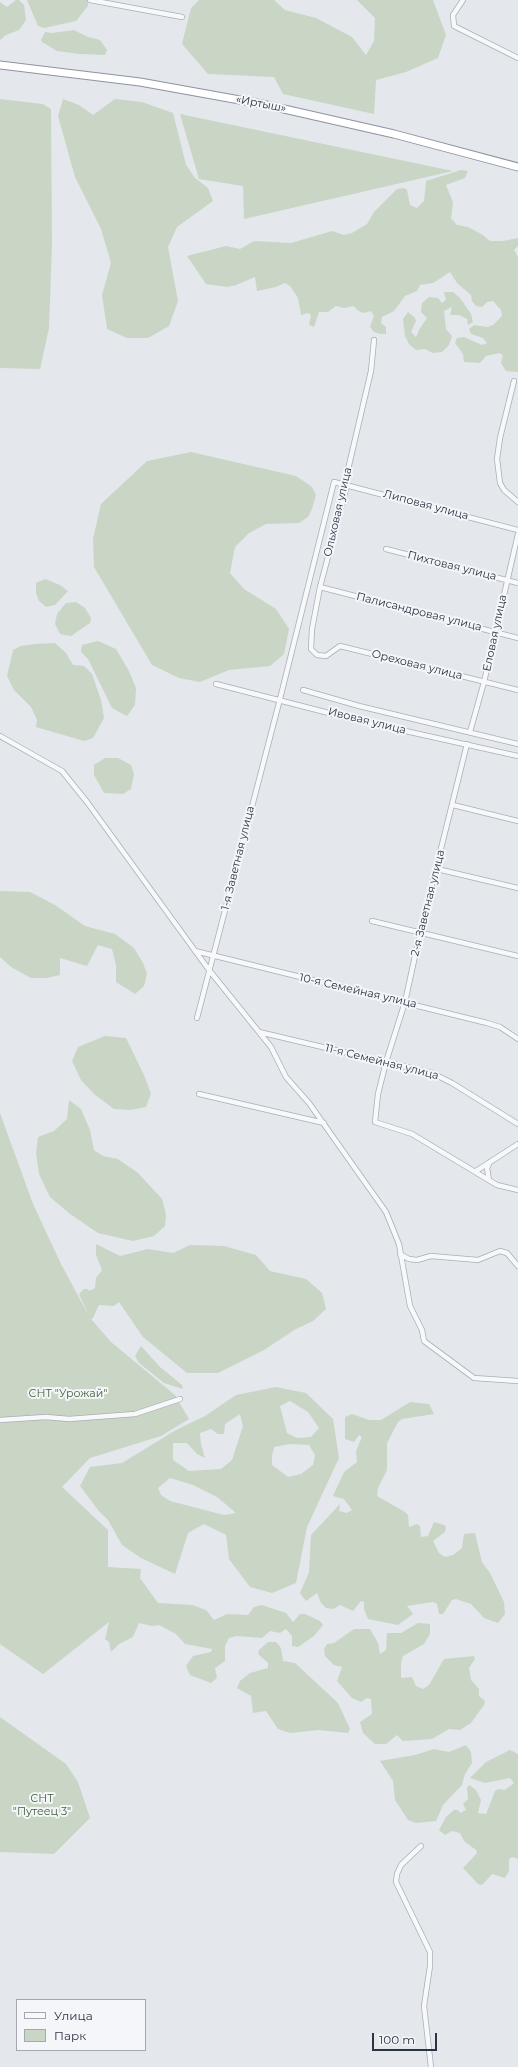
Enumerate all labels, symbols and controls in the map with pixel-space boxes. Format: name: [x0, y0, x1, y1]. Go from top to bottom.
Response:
street label: «Иртыш»: [235, 93, 287, 115]
street label: Ольховая улица: [321, 466, 355, 558]
street label: Липовая улица: [382, 487, 470, 523]
street label: Пихтовая улица: [406, 549, 498, 583]
street label: Палисандровая улица: [355, 590, 483, 634]
street label: Еловая улица: [480, 593, 510, 673]
street label: Ореховая улица: [370, 647, 464, 683]
street label: Ивовая улица: [327, 705, 407, 737]
street label: 1-я Заветная улица: [219, 805, 257, 911]
street label: 2-я Заветная улица: [408, 848, 448, 958]
street label: 10-я Семейная улица: [298, 971, 418, 1011]
street label: 11-я Семейная улица: [324, 1041, 440, 1083]
park label: СНТ "Урожай": [29, 1387, 107, 1401]
park label: СНТ "Путеец 3": [13, 1792, 71, 1818]
legend: [16, 1999, 146, 2051]
text: Улица: [54, 2008, 93, 2023]
scale bar: [374, 2025, 439, 2051]
text: Парк: [54, 2028, 86, 2043]
text: 100 m: [379, 2032, 415, 2047]

